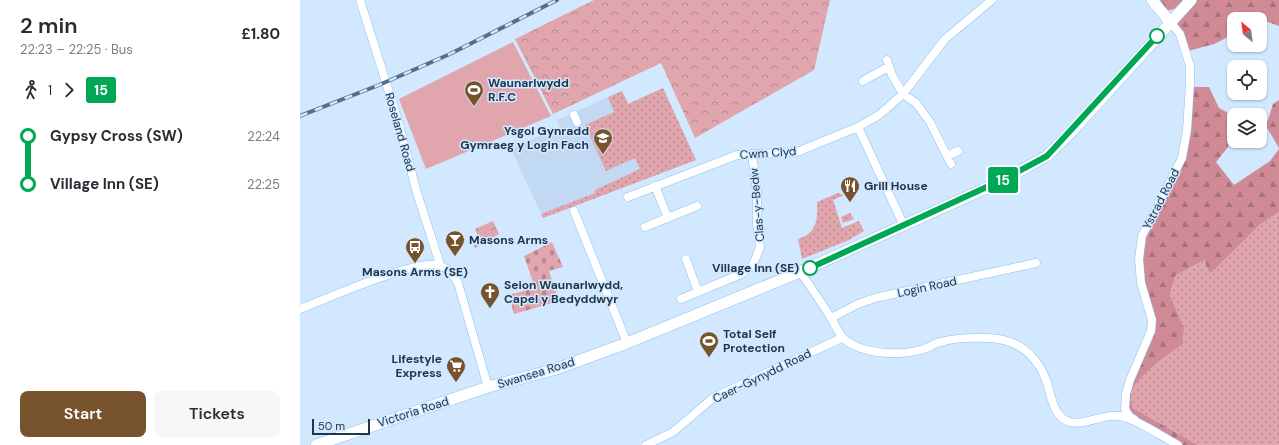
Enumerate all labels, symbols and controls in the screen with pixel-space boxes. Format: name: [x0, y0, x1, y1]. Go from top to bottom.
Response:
text: 2 min: [20, 11, 78, 40]
north arrow: [1227, 12, 1267, 52]
map controls: [1227, 12, 1267, 148]
text: £1.80: [241, 24, 280, 44]
unlabelled marker: [1149, 28, 1165, 44]
text: 22:23 – 22:25 · Bus: [20, 41, 133, 58]
button: locate: [1227, 60, 1267, 100]
place label: Waunarlwydd R.F.C: [488, 75, 569, 105]
icon: walk: [20, 79, 42, 101]
icon: forward: [58, 79, 80, 101]
sports icon: Waunarlwydd R.F.C: [463, 79, 485, 107]
text: 15: [94, 81, 108, 99]
text: 1: [48, 82, 52, 99]
street label: Roseland Road: [381, 91, 419, 173]
button: layers: [1227, 108, 1267, 148]
place label: Ysgol Gynradd Gymraeg y Login Fach: [460, 123, 589, 153]
text: Gypsy Cross (SW): [50, 126, 183, 146]
school or university icon: Ysgol Gynradd Gymraeg y Login Fach: [592, 127, 614, 155]
text: 22:24: [247, 128, 280, 145]
street label: Cwm Clyd: [739, 143, 797, 163]
street label: Ystrad Road: [1139, 166, 1183, 232]
street label: Clas-y-Bedw: [746, 167, 768, 243]
line badge: 15: [985, 167, 1021, 193]
text: 15: [996, 171, 1010, 189]
text: Village Inn (SE): [50, 174, 159, 194]
restaurant icon: Grill House: [839, 175, 861, 203]
text: 22:25: [247, 176, 280, 193]
place label: Grill House: [864, 178, 928, 194]
bar icon: Masons Arms: [444, 229, 466, 257]
place label: Masons Arms: [469, 232, 548, 248]
bus stop icon: Masons Arms (SE): [404, 236, 426, 264]
place label: Village Inn (SE): [712, 260, 799, 276]
marker: Village Inn (SE): [802, 260, 818, 276]
place label: Masons Arms (SE): [362, 264, 468, 280]
street label: Login Road: [896, 273, 958, 301]
place label: Seion Waunarlwydd, Capel y Bedyddwyr: [504, 277, 623, 307]
church icon: Seion Waunarlwydd, Capel y Bedyddwyr: [479, 281, 501, 309]
place label: Total Self Protection: [723, 326, 785, 356]
sports icon: Total Self Protection: [698, 330, 720, 358]
street label: Caer-Gynydd Road: [710, 345, 814, 407]
place label: Lifestyle Express: [392, 351, 442, 381]
street label: Swansea Road: [495, 354, 577, 392]
supermarket icon: Lifestyle Express: [445, 355, 467, 383]
button: Start: [20, 391, 146, 437]
button: Tickets: [154, 391, 280, 437]
street label: Victoria Road: [375, 393, 451, 431]
scale bar: [312, 417, 370, 436]
text: 50 m: [318, 419, 345, 433]

